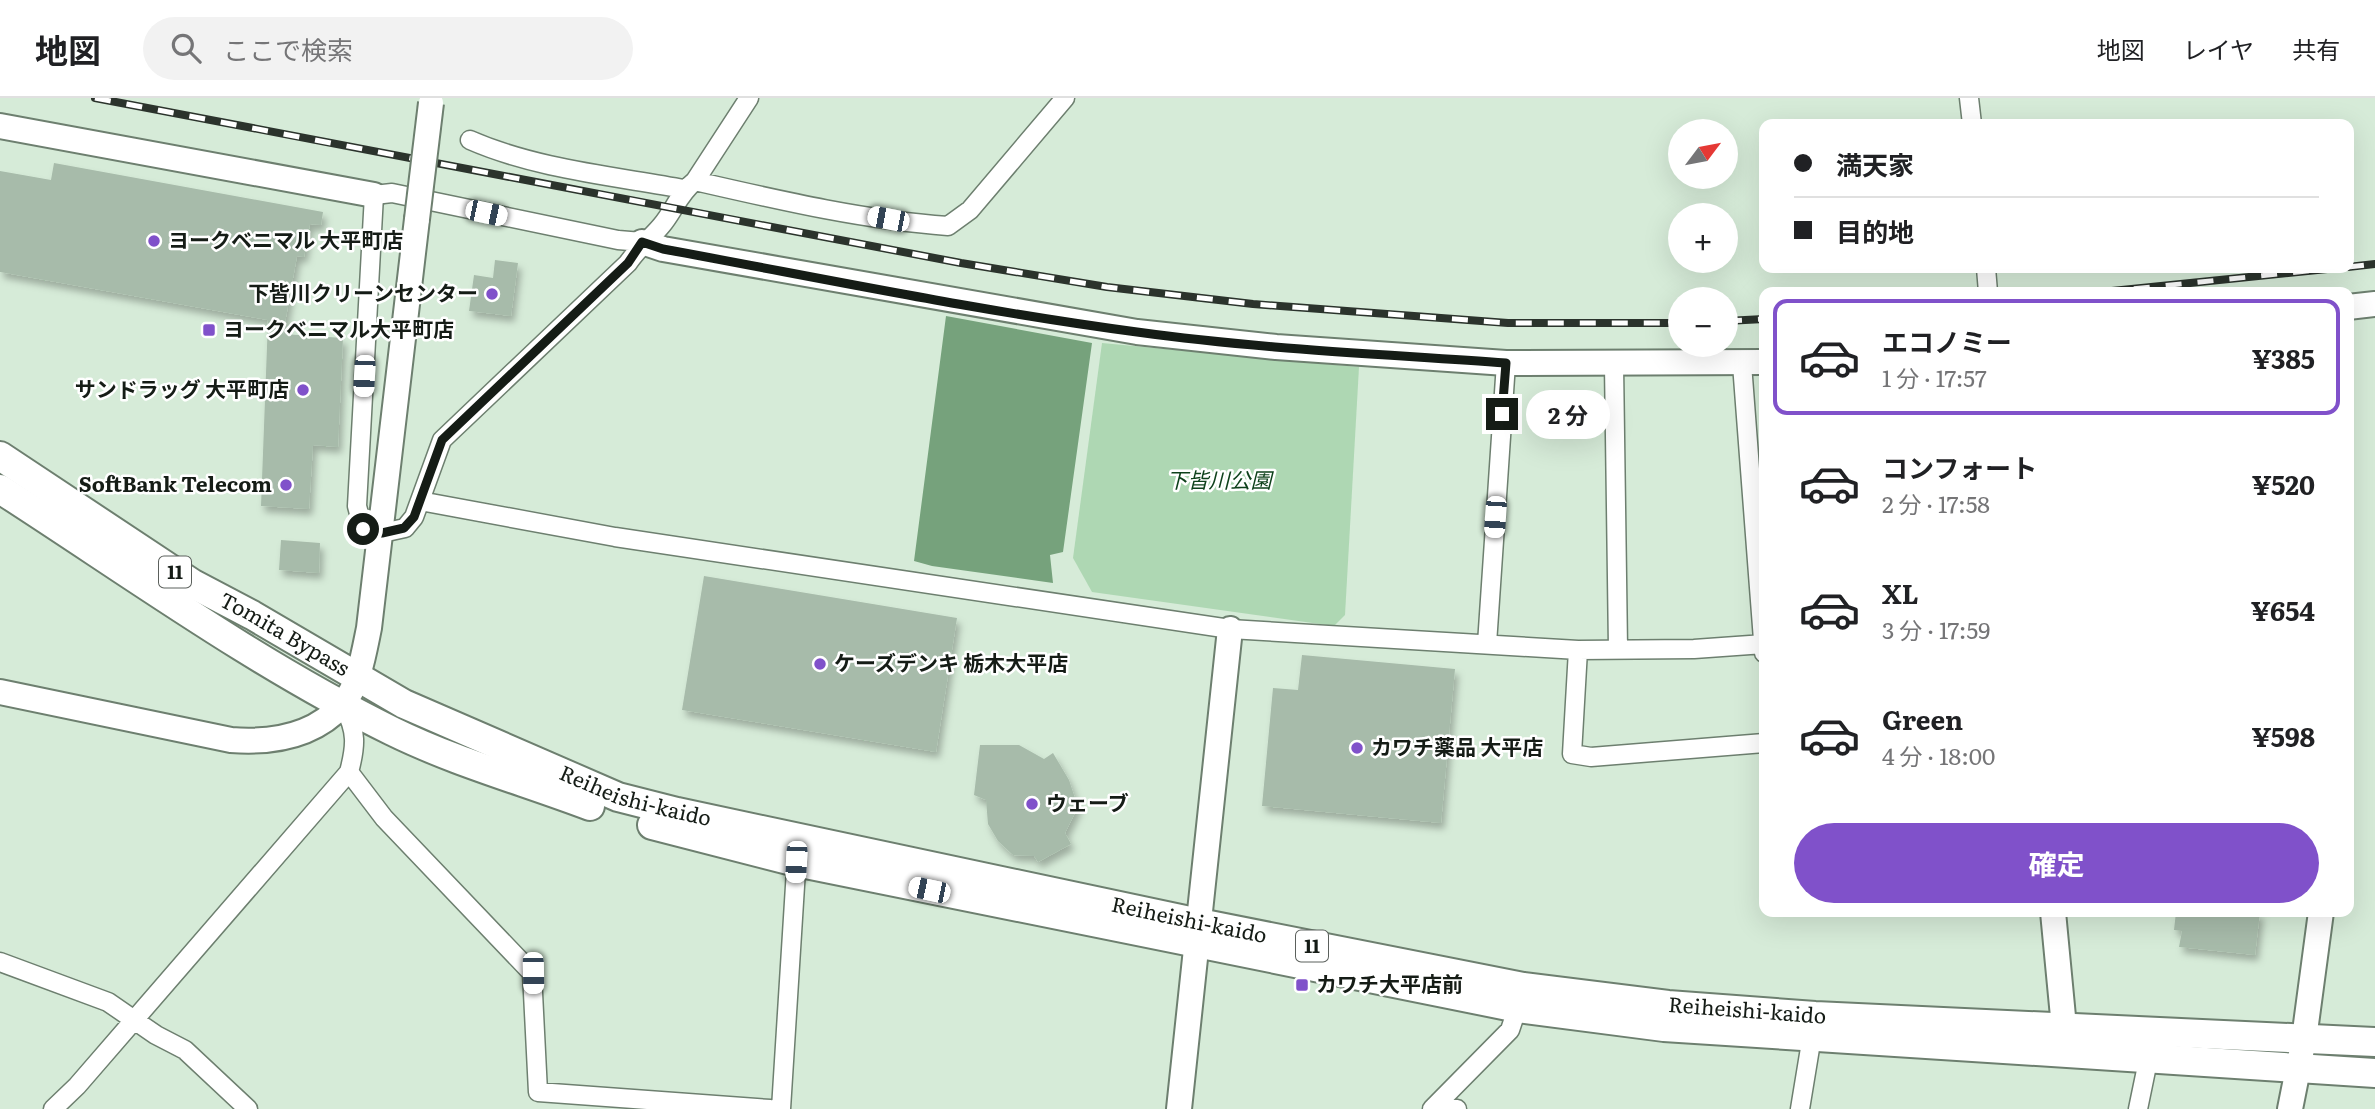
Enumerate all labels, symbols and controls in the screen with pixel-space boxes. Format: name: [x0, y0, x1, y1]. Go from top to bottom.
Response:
search box: [143, 17, 633, 80]
text: 地図: [35, 24, 101, 73]
icon: search: [167, 29, 205, 67]
text: ここで検索: [223, 29, 353, 68]
text: 地図: [2097, 31, 2145, 66]
text: レイヤ: [2183, 31, 2254, 66]
text: 共有: [2292, 31, 2340, 66]
north arrow: [1668, 119, 1738, 189]
map controls: [1668, 119, 1738, 357]
text: 満天家: [1836, 144, 1914, 183]
car: [464, 198, 509, 228]
button: +: [1668, 203, 1738, 273]
car: [866, 205, 911, 233]
text: 目的地: [1836, 211, 1914, 250]
place label: ヨークベニマル 大平町店: [168, 223, 403, 254]
marker: ヨークベニマル 大平町店: [146, 233, 162, 249]
place label: 下皆川クリーンセンター: [248, 276, 478, 307]
marker: 下皆川クリーンセンター: [484, 286, 500, 302]
button: −: [1668, 287, 1738, 357]
place label: ヨークベニマル大平町店: [223, 312, 454, 343]
text: エコノミー: [1882, 321, 2012, 360]
marker: ヨークベニマル大平町店: [201, 322, 217, 338]
icon: car: [1798, 326, 1861, 389]
text: ¥385: [2252, 338, 2315, 377]
car: [353, 354, 376, 398]
text: 1 分 · 17:57: [1882, 360, 1987, 394]
place label: サンドラッグ 大平町店: [75, 372, 289, 403]
marker: サンドラッグ 大平町店: [295, 382, 311, 398]
callout: 2 分: [1526, 390, 1610, 438]
text: 2 分: [1548, 397, 1588, 431]
route end: [1486, 398, 1518, 430]
text: コンフォート: [1882, 447, 2037, 486]
icon: car: [1798, 452, 1861, 515]
park label: 下皆川公園: [1167, 463, 1274, 494]
text: ¥520: [2252, 464, 2315, 503]
place label: SoftBank Telecom: [79, 467, 272, 498]
marker: SoftBank Telecom: [278, 477, 294, 493]
text: 2 分 · 17:58: [1882, 486, 1990, 520]
car: [1484, 495, 1507, 539]
route start: [347, 513, 379, 545]
road number: 11: [159, 556, 191, 587]
text: XL: [1882, 573, 1919, 612]
icon: car: [1798, 578, 1861, 641]
street label: Tomita Bypass: [215, 583, 356, 682]
text: ¥654: [2251, 590, 2315, 629]
text: 3 分 · 17:59: [1882, 612, 1990, 646]
place label: ケーズデンキ 栃木大平店: [834, 646, 1068, 677]
marker: ケーズデンキ 栃木大平店: [812, 656, 828, 672]
text: Green: [1882, 699, 1963, 738]
icon: car: [1798, 704, 1861, 767]
text: ¥598: [2251, 716, 2315, 755]
place label: カワチ薬品 大平店: [1371, 730, 1543, 761]
text: 4 分 · 18:00: [1882, 738, 1995, 772]
marker: カワチ薬品 大平店: [1349, 740, 1365, 756]
street label: Reiheishi-kaido: [555, 755, 714, 832]
place label: ウェーブ: [1046, 786, 1129, 817]
marker: ウェーブ: [1024, 796, 1040, 812]
button: 確定: [1794, 823, 2319, 903]
car: [785, 840, 808, 884]
car: [907, 875, 952, 905]
street label: Reiheishi-kaido: [1109, 887, 1270, 949]
road number: 11: [1296, 930, 1328, 961]
car: [523, 952, 544, 994]
place label: カワチ大平店前: [1316, 967, 1463, 998]
marker: カワチ大平店前: [1294, 977, 1310, 993]
street label: Reiheishi-kaido: [1667, 987, 1827, 1029]

